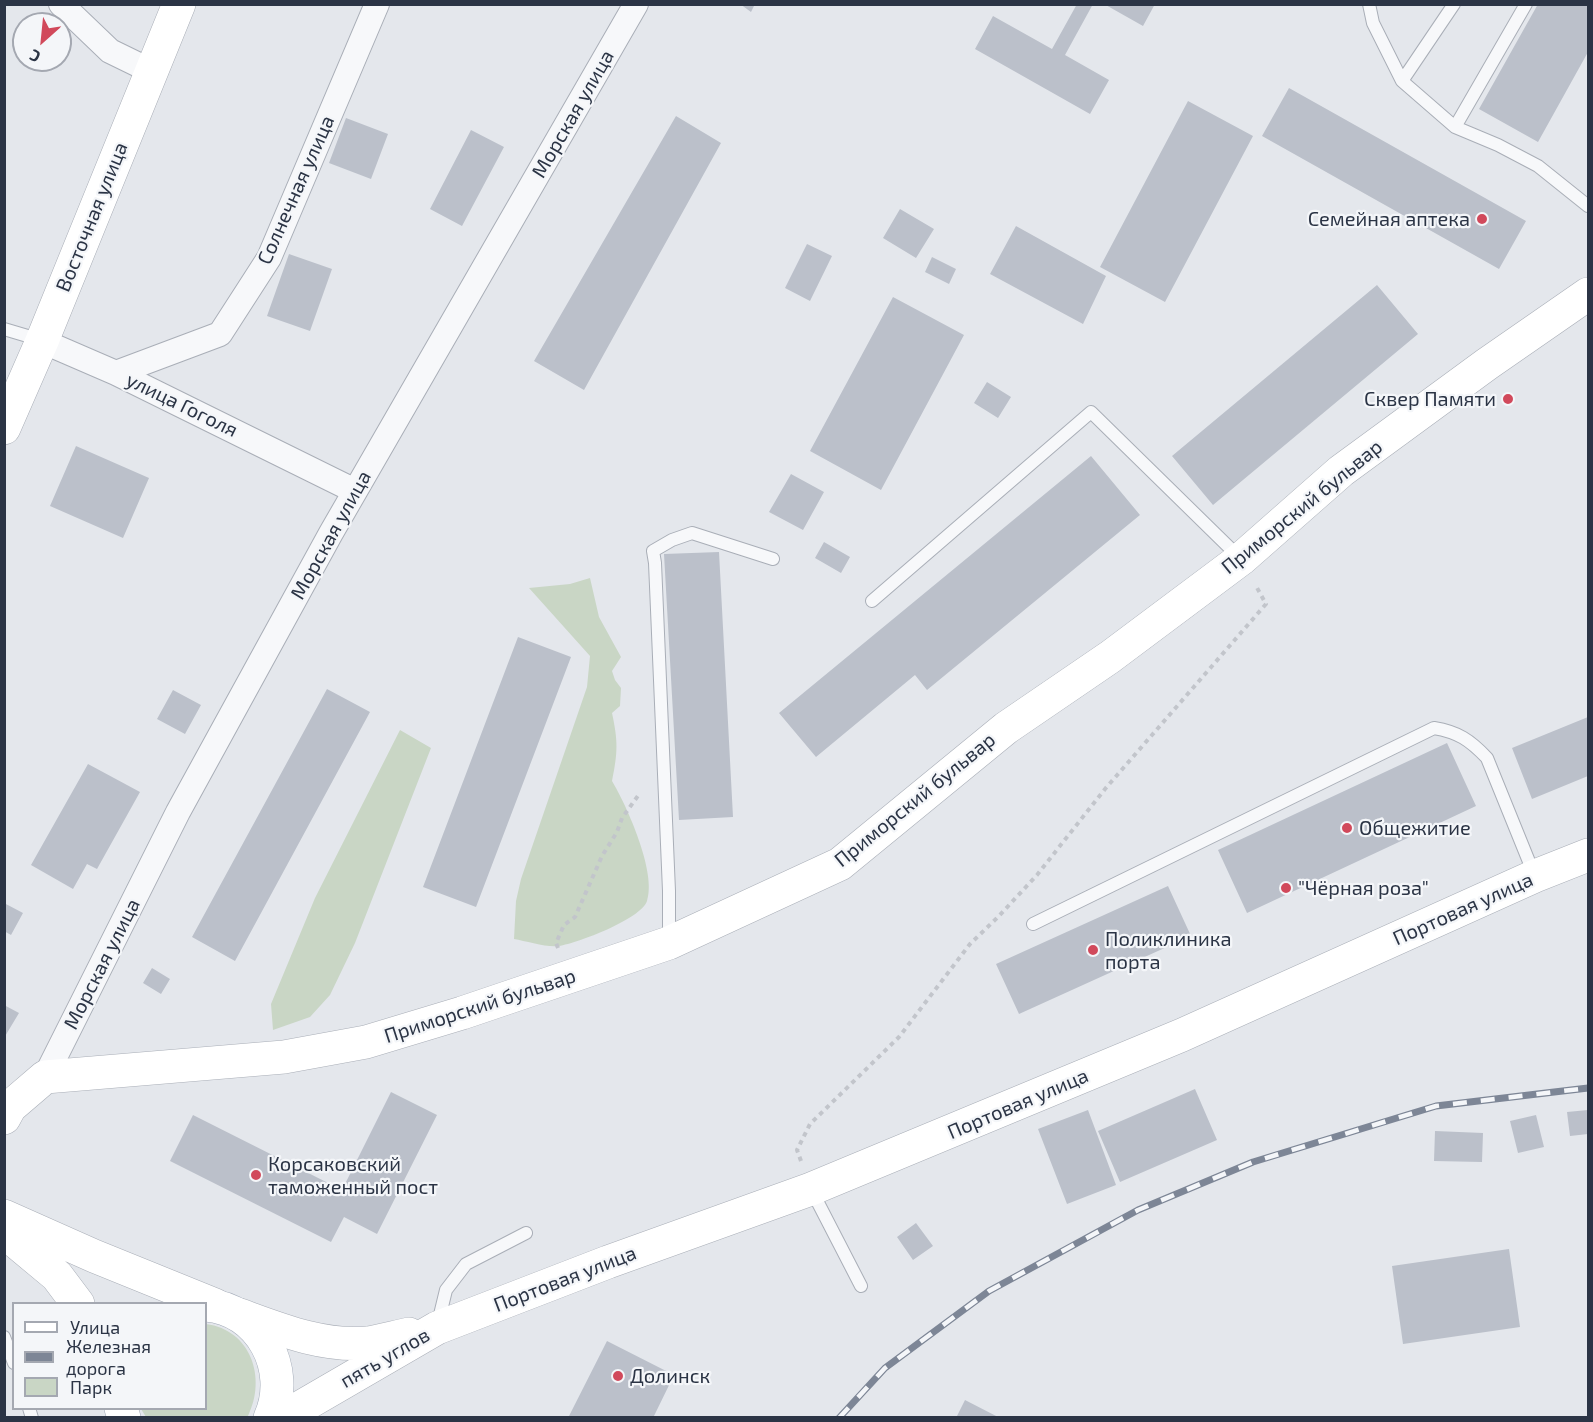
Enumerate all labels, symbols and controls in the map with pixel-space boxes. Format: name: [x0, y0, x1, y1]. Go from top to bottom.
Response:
north arrow: [12, 12, 72, 72]
text: С: [26, 46, 43, 67]
street label: Морская улица: [527, 46, 619, 182]
street label: Солнечная улица: [252, 112, 340, 268]
street label: Восточная улица: [51, 139, 133, 295]
place label: Семейная аптека: [1308, 207, 1470, 231]
marker: Семейная аптека: [1475, 212, 1489, 226]
street label: улица Гоголя: [122, 368, 242, 442]
place label: Сквер Памяти: [1364, 387, 1496, 411]
marker: Сквер Памяти: [1501, 392, 1515, 406]
street label: Приморский бульвар: [1217, 435, 1387, 579]
street label: Морская улица: [286, 466, 376, 604]
street label: Приморский бульвар: [830, 728, 1000, 872]
place label: Общежитие: [1359, 816, 1471, 840]
marker: Общежитие: [1340, 821, 1354, 835]
street label: Портовая улица: [1389, 867, 1537, 951]
place label: "Чёрная роза": [1298, 876, 1429, 900]
marker: "Чёрная роза": [1279, 881, 1293, 895]
street label: Морская улица: [59, 895, 145, 1033]
place label: Поликлиника порта: [1105, 927, 1231, 974]
marker: Поликлиника порта: [1086, 943, 1100, 957]
street label: Приморский бульвар: [381, 964, 579, 1048]
street label: Портовая улица: [944, 1063, 1092, 1145]
place label: Корсаковский таможенный пост: [268, 1152, 438, 1199]
marker: Корсаковский таможенный пост: [249, 1168, 263, 1182]
street label: Портовая улица: [490, 1241, 640, 1317]
legend: [12, 1302, 207, 1410]
text: Улица: [70, 1316, 120, 1338]
street label: пять углов: [336, 1323, 434, 1393]
text: Железная дорога: [66, 1335, 151, 1379]
place label: Долинск: [630, 1364, 710, 1388]
marker: Долинск: [611, 1369, 625, 1383]
text: Парк: [70, 1376, 112, 1398]

